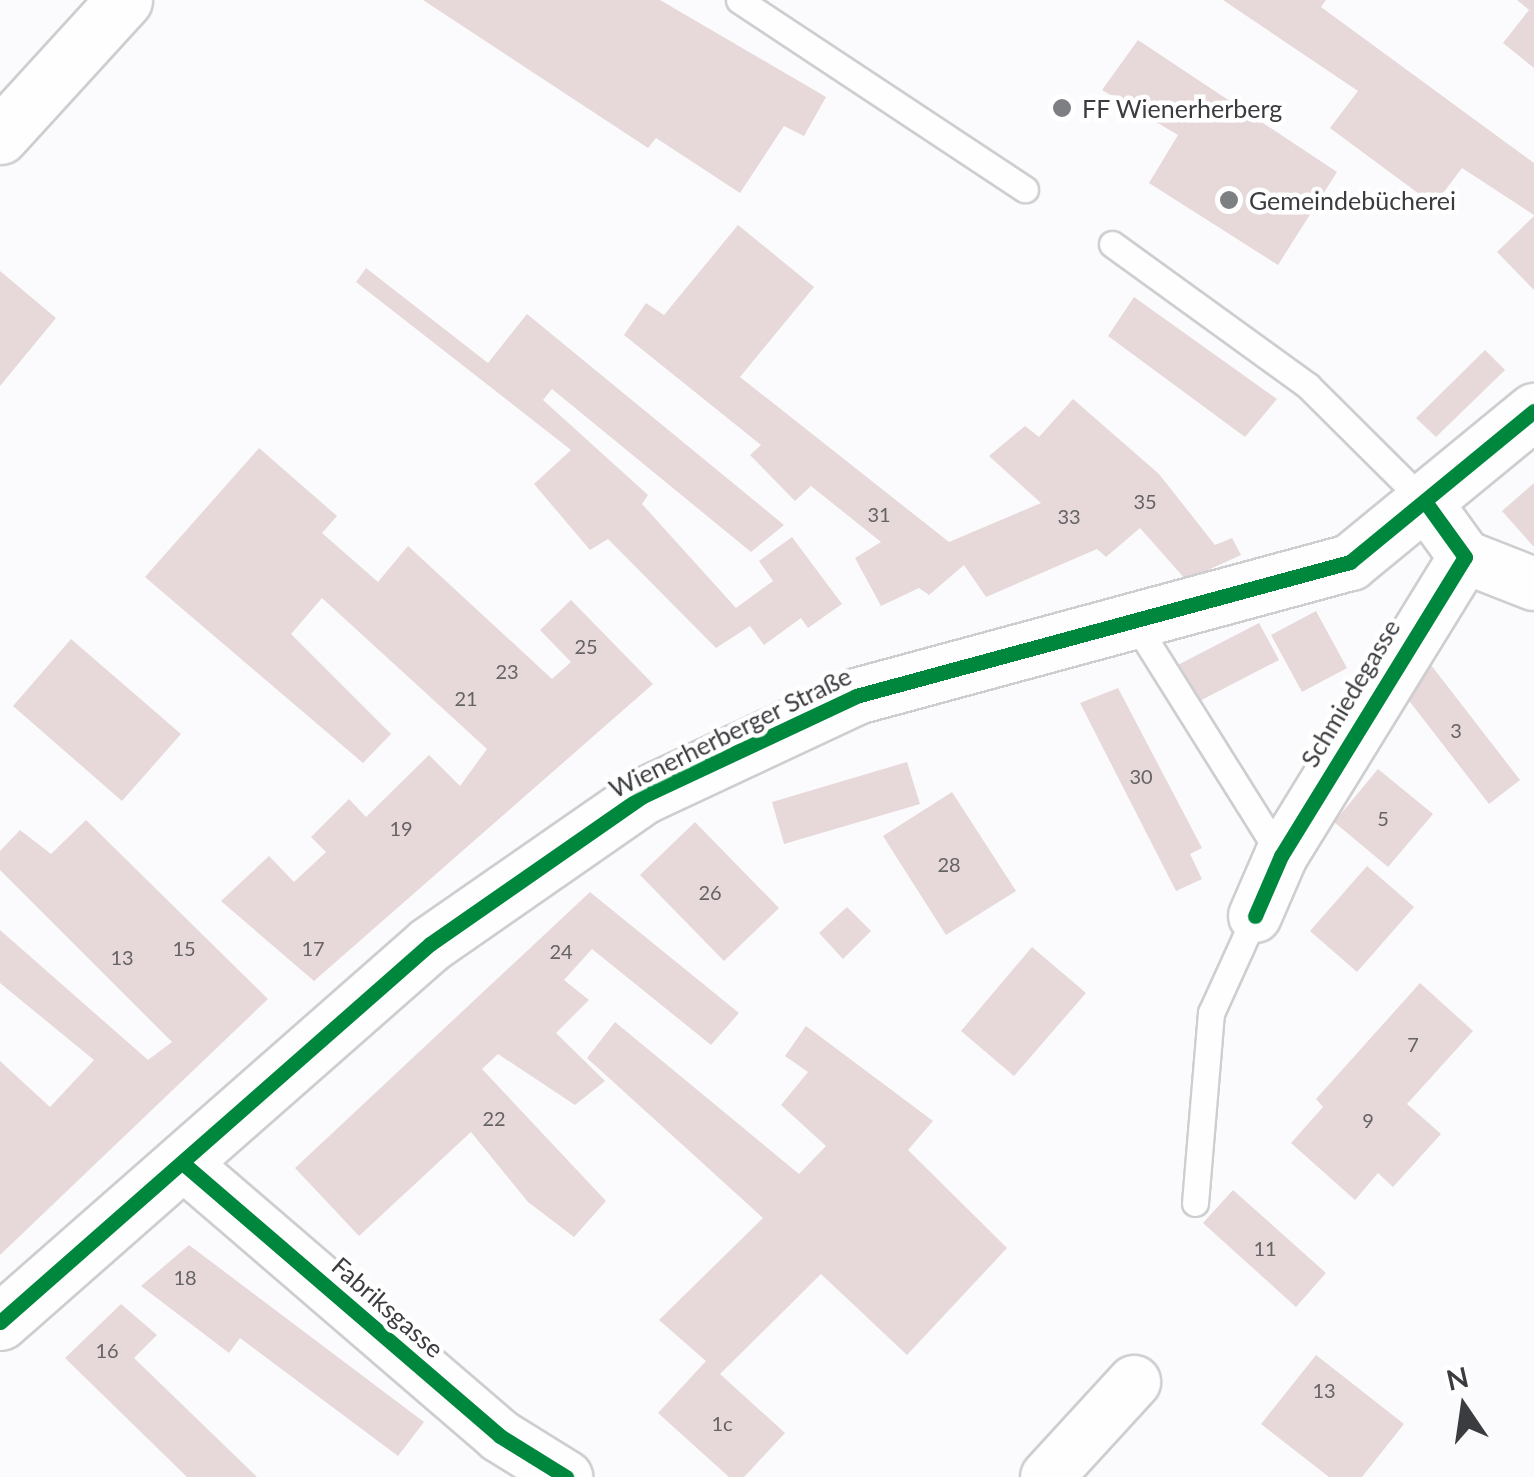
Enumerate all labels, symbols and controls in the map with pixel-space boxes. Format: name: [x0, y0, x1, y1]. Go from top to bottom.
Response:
place label: FF Wienerherberg: [1082, 93, 1283, 123]
marker: FF Wienerherberg: [1051, 97, 1073, 119]
place label: Gemeindebücherei: [1249, 185, 1456, 215]
marker: Gemeindebücherei: [1218, 189, 1240, 211]
house number: 35: [1133, 489, 1157, 513]
house number: 31: [867, 502, 891, 526]
house number: 33: [1057, 504, 1081, 528]
street label: Schmiedegasse: [1294, 614, 1406, 772]
house number: 25: [574, 634, 598, 658]
house number: 23: [495, 659, 519, 683]
street label: Wienerherberger Straße: [604, 660, 856, 804]
house number: 21: [454, 686, 478, 710]
house number: 3: [1450, 718, 1462, 742]
house number: 30: [1129, 764, 1153, 788]
house number: 5: [1377, 806, 1389, 830]
house number: 19: [389, 816, 413, 840]
house number: 28: [937, 852, 961, 876]
house number: 26: [698, 880, 722, 904]
house number: 15: [172, 936, 196, 960]
house number: 17: [301, 936, 325, 960]
house number: 24: [549, 939, 573, 963]
house number: 13: [110, 945, 134, 969]
house number: 7: [1407, 1032, 1419, 1056]
house number: 22: [482, 1106, 506, 1130]
house number: 9: [1362, 1108, 1374, 1132]
house number: 11: [1253, 1236, 1277, 1260]
street label: Fabriksgasse: [326, 1251, 450, 1363]
house number: 18: [173, 1265, 197, 1289]
house number: 16: [95, 1338, 119, 1362]
north arrow: [1414, 1357, 1514, 1457]
text: N: [1443, 1359, 1472, 1397]
house number: 13: [1312, 1378, 1336, 1402]
house number: 1c: [711, 1411, 733, 1435]

